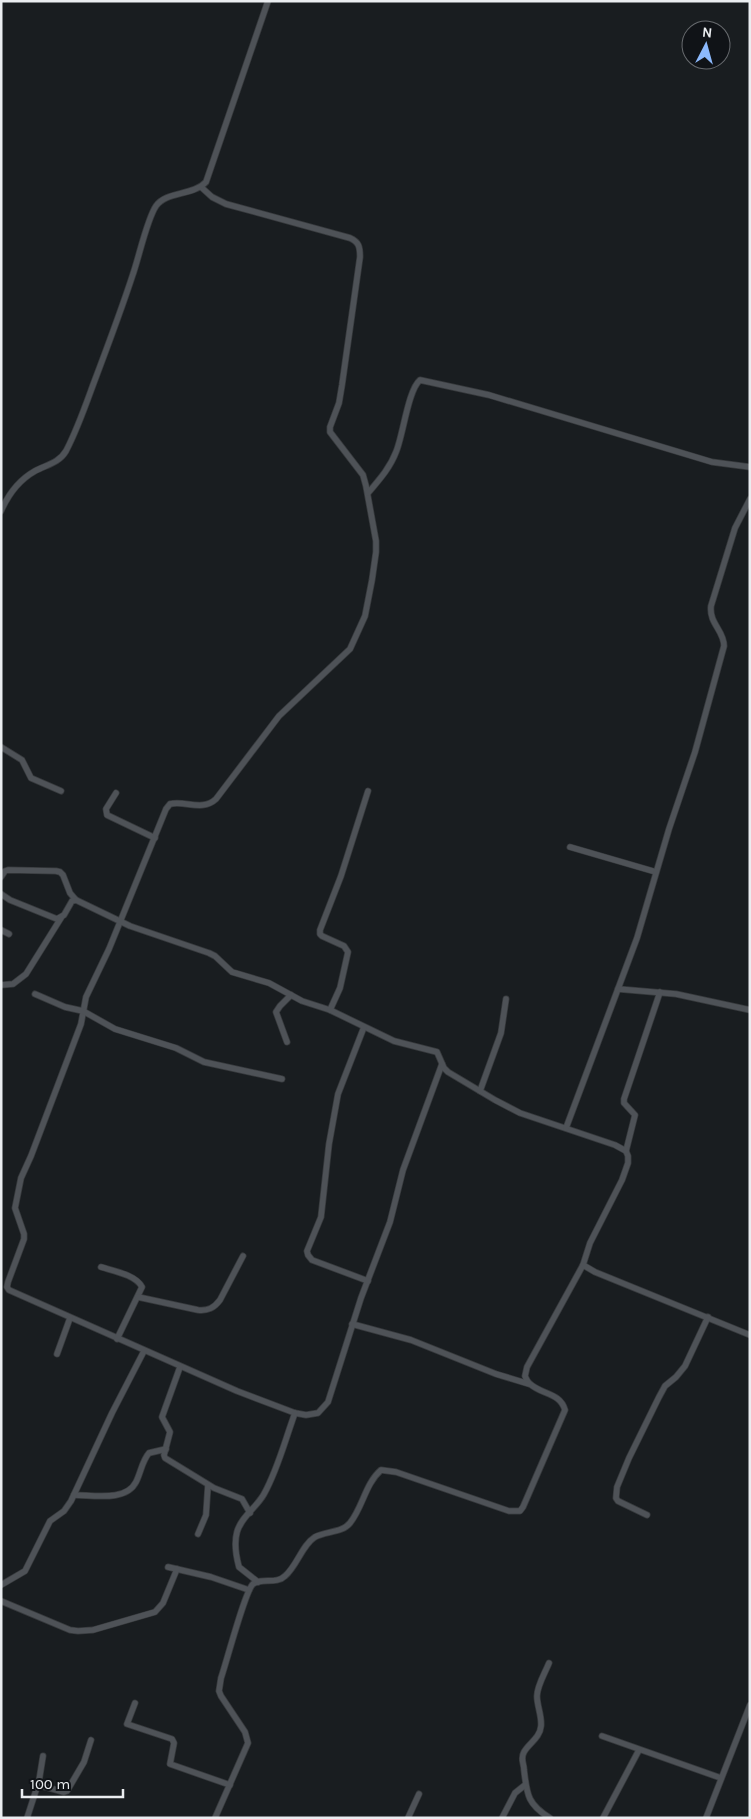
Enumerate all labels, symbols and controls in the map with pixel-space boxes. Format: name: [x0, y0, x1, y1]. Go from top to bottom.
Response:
north arrow: [681, 20, 731, 70]
text: N: [701, 24, 713, 42]
scale bar: [22, 1766, 124, 1798]
text: 100 m: [30, 1775, 70, 1793]

